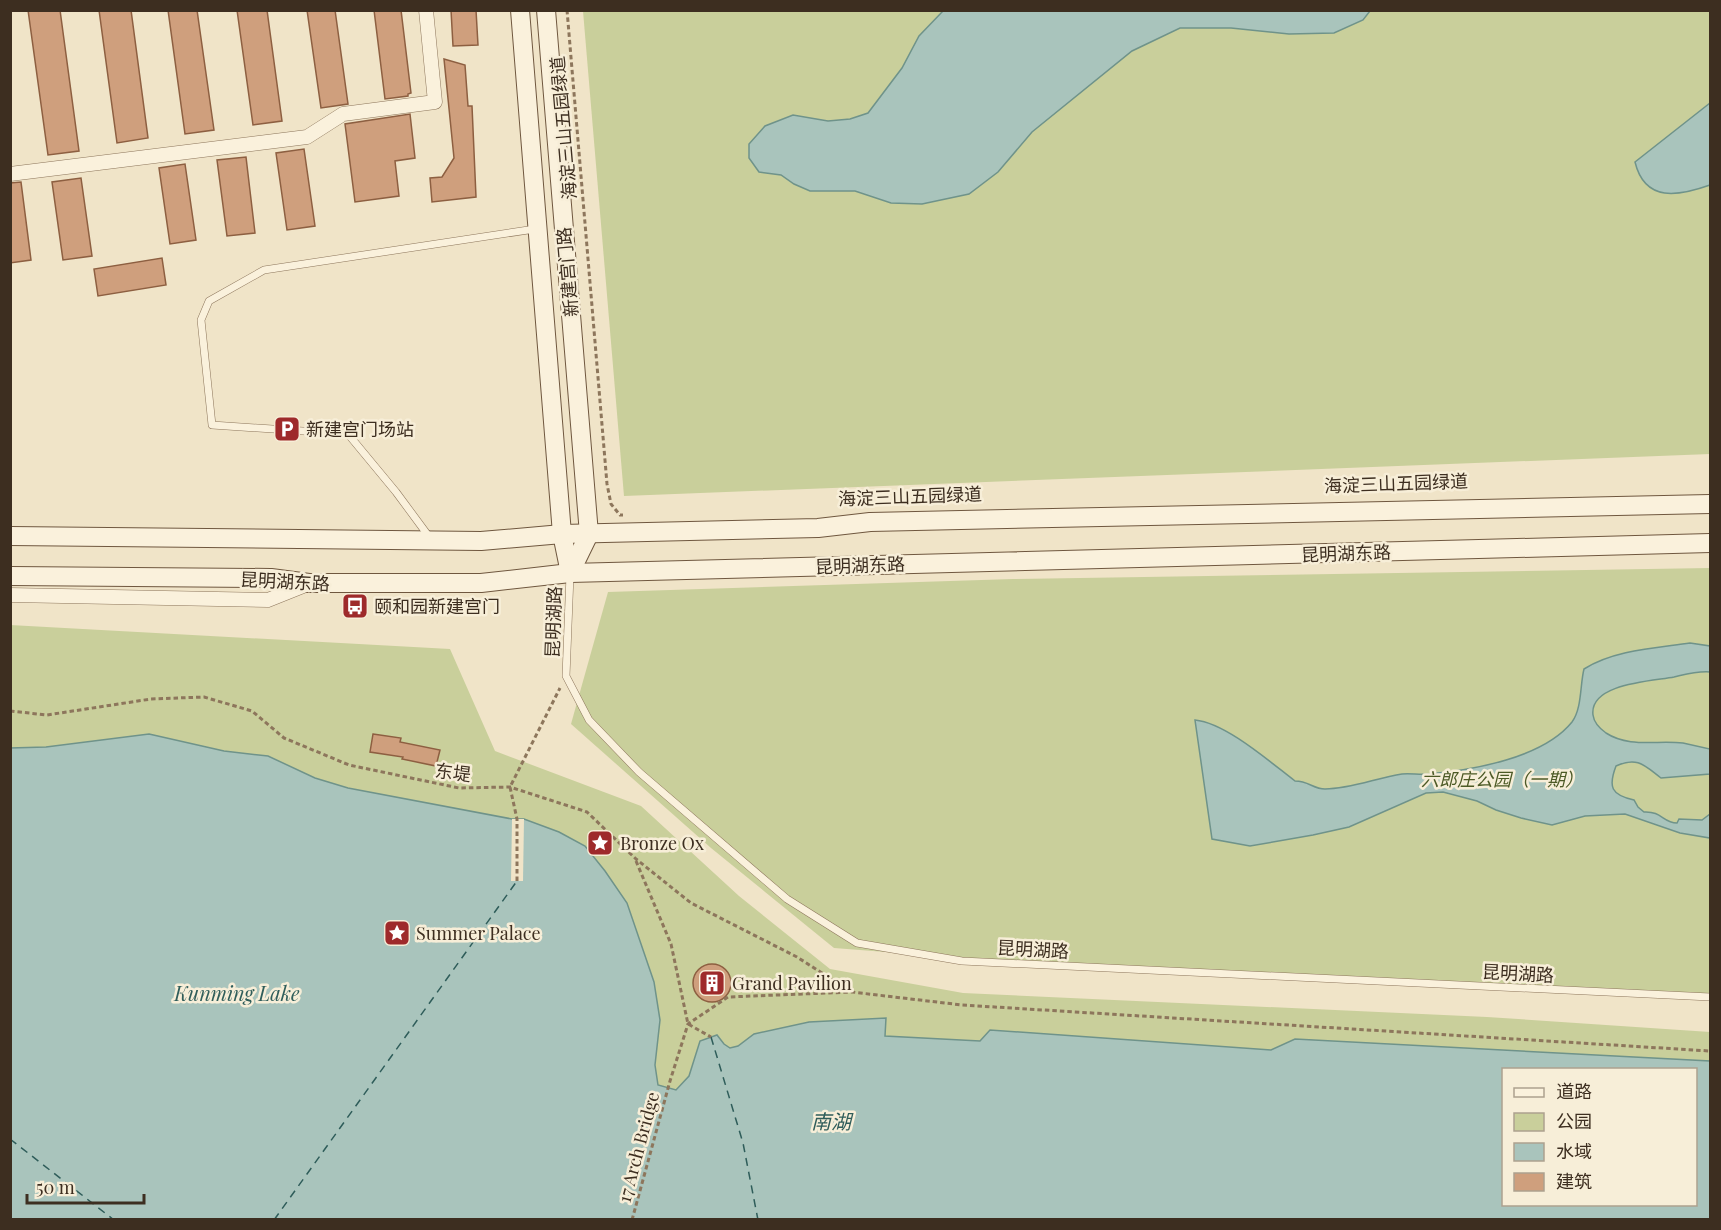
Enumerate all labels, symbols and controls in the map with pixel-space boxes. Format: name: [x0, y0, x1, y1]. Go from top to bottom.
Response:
street label: 海淀三山五园绿道: [545, 55, 581, 201]
street label: 新建宫门路: [551, 226, 583, 318]
parking icon: 新建宫门场站: [272, 414, 302, 444]
place label: 新建宫门场站: [306, 417, 414, 441]
street label: 海淀三山五园绿道: [1324, 468, 1468, 498]
street label: 海淀三山五园绿道: [838, 481, 982, 511]
street label: 昆明湖东路: [1301, 539, 1391, 567]
street label: 昆明湖东路: [815, 551, 905, 579]
street label: 昆明湖东路: [239, 567, 331, 595]
street label: 昆明湖路: [540, 586, 566, 658]
bus stop icon: 颐和园新建宫门: [340, 591, 370, 621]
place label: 颐和园新建宫门: [374, 594, 500, 618]
street label: 东堤: [434, 758, 472, 786]
park label: 六郎庄公园（一期）: [1421, 767, 1583, 791]
place icon: Bronze Ox: [585, 828, 615, 858]
place label: Bronze Ox: [620, 831, 705, 855]
place icon: Summer Palace: [382, 918, 412, 948]
place label: Summer Palace: [416, 921, 541, 945]
street label: 昆明湖路: [996, 935, 1070, 963]
street label: 昆明湖路: [1481, 959, 1555, 987]
building icon: Grand Pavilion: [697, 968, 727, 998]
place label: Grand Pavilion: [732, 971, 852, 995]
water label: Kunming Lake: [173, 979, 300, 1006]
legend: [1502, 1068, 1697, 1206]
text: 道路: [1556, 1079, 1592, 1103]
street label: 17 Arch Bridge: [612, 1089, 664, 1205]
water label: 南湖: [811, 1107, 854, 1134]
text: 公园: [1556, 1109, 1592, 1133]
text: 水域: [1556, 1139, 1592, 1163]
scale bar: [27, 1167, 144, 1205]
text: 建筑: [1556, 1169, 1592, 1193]
text: 50 m: [36, 1175, 75, 1199]

